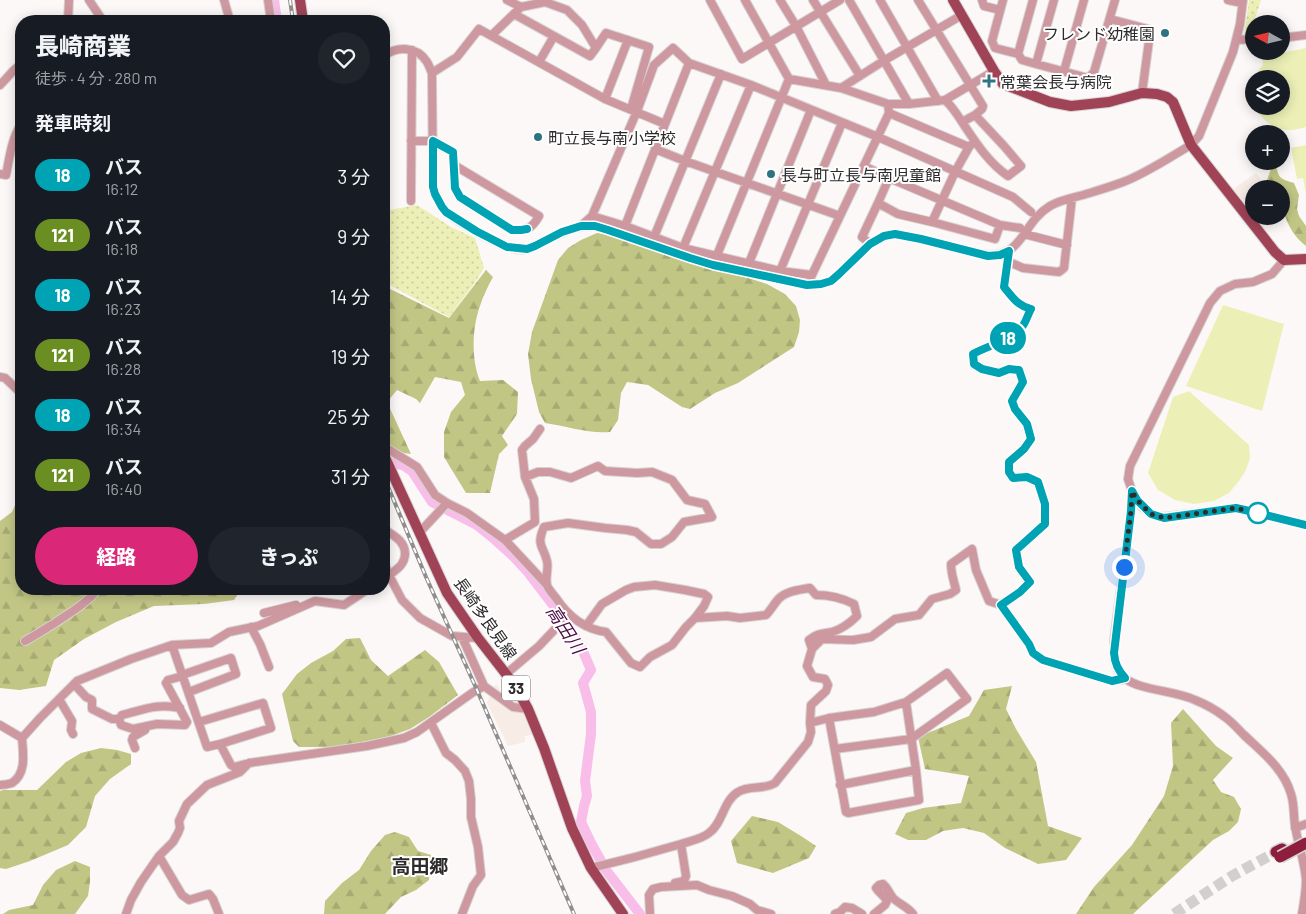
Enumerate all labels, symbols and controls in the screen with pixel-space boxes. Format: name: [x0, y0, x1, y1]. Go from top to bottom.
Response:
north arrow: [1245, 15, 1290, 60]
map controls: [1245, 15, 1290, 225]
place label: フレンド幼稚園: [1043, 24, 1155, 43]
marker: フレンド幼稚園: [1159, 27, 1171, 39]
text: 長崎商業: [35, 31, 131, 60]
button: heart: [318, 32, 370, 84]
text: 徒歩 · 4 分 · 280 m: [35, 68, 157, 87]
button: layers: [1245, 70, 1290, 115]
place label: 常葉会長与病院: [1000, 72, 1112, 91]
marker: 常葉会長与病院: [982, 74, 996, 88]
text: 発車時刻: [35, 111, 111, 134]
button: +: [1245, 125, 1290, 170]
place label: 町立長与南小学校: [548, 128, 676, 147]
marker: 町立長与南小学校: [532, 131, 544, 143]
text: バス: [105, 155, 143, 178]
text: 18: [54, 164, 71, 186]
text: 3 分: [337, 165, 370, 188]
place label: 長与町立長与南児童館: [781, 165, 941, 184]
marker: 長与町立長与南児童館: [765, 168, 777, 180]
text: 16:12: [105, 179, 138, 198]
button: −: [1245, 180, 1290, 225]
text: バス: [105, 215, 143, 238]
text: 121: [51, 224, 74, 246]
text: 9 分: [337, 225, 370, 248]
text: 16:18: [105, 239, 138, 258]
text: バス: [105, 275, 143, 298]
text: 18: [54, 284, 71, 306]
text: 14 分: [330, 285, 370, 308]
text: 16:23: [105, 299, 141, 318]
line badge: 18: [986, 322, 1030, 354]
text: 18: [1000, 327, 1016, 349]
text: バス: [105, 335, 143, 358]
text: 121: [51, 344, 74, 366]
text: 19 分: [331, 345, 370, 368]
text: 16:28: [105, 359, 141, 378]
text: バス: [105, 395, 143, 418]
text: 18: [54, 404, 71, 426]
text: 25 分: [327, 405, 370, 428]
text: 16:34: [105, 419, 141, 438]
text: バス: [105, 455, 143, 478]
text: 121: [51, 464, 74, 486]
text: 31 分: [331, 465, 370, 488]
text: 16:40: [105, 479, 142, 498]
unlabelled marker: [1247, 502, 1269, 524]
button: 経路: [35, 527, 198, 585]
button: きっぷ: [208, 527, 370, 585]
your location: [1112, 555, 1137, 580]
street label: 長崎多良見線: [451, 573, 521, 663]
water label: 高田川: [542, 600, 591, 659]
road number: 33: [502, 676, 530, 700]
district label: 高田郷: [391, 854, 449, 877]

